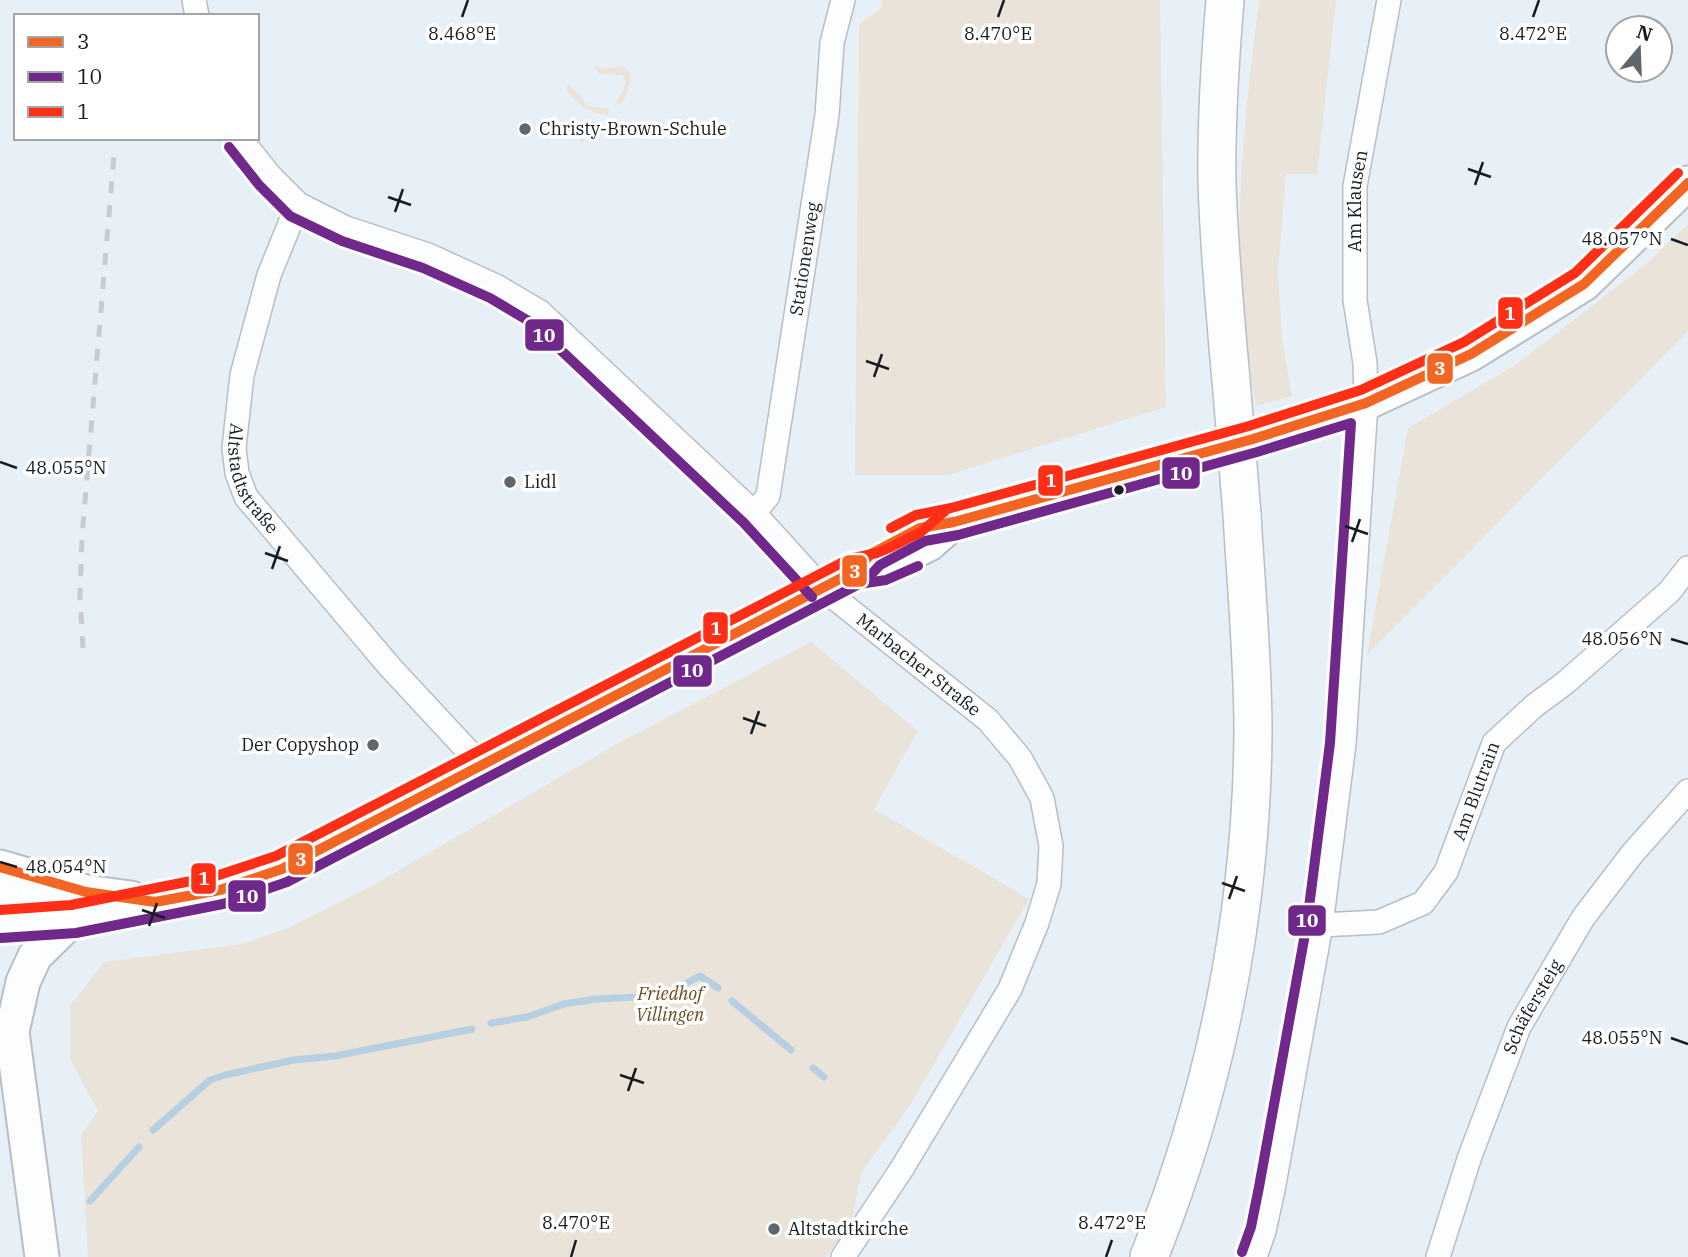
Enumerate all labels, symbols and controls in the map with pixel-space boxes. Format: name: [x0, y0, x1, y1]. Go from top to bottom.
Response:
legend: [14, 14, 259, 140]
north arrow: [1604, 14, 1674, 84]
text: N: [1634, 19, 1656, 47]
text: 8.468°E: [428, 22, 496, 45]
text: 8.470°E: [964, 22, 1032, 45]
text: 8.472°E: [1499, 22, 1567, 45]
text: 3: [77, 27, 90, 55]
text: 10: [77, 62, 102, 90]
text: 1: [77, 97, 90, 125]
place label: Christy-Brown-Schule: [539, 117, 727, 140]
marker: Christy-Brown-Schule: [517, 121, 533, 137]
street label: Am Klausen: [1342, 148, 1372, 252]
street label: Stationenweg: [784, 200, 824, 317]
text: 48.057°N: [1581, 227, 1663, 250]
line badge: 1: [1497, 296, 1524, 330]
text: 1: [1504, 301, 1516, 325]
line badge: 10: [524, 318, 565, 352]
text: 10: [533, 323, 555, 347]
line badge: 3: [1426, 352, 1454, 385]
text: 3: [1434, 356, 1446, 380]
street label: Altstadtstraße: [223, 422, 284, 538]
text: 48.055°N: [25, 456, 107, 479]
line badge: 10: [1161, 456, 1201, 490]
text: 10: [1170, 461, 1192, 485]
line badge: 1: [1037, 464, 1064, 497]
text: 1: [1045, 468, 1057, 492]
place label: Lidl: [524, 470, 557, 493]
marker: Lidl: [502, 474, 518, 490]
unlabelled marker: [1112, 483, 1126, 497]
line badge: 3: [841, 554, 868, 588]
text: 3: [849, 559, 861, 583]
street label: Marbacher Straße: [852, 608, 986, 721]
line badge: 1: [702, 611, 729, 645]
text: 1: [710, 616, 722, 640]
text: 48.056°N: [1581, 627, 1663, 650]
line badge: 10: [672, 654, 713, 688]
text: 10: [681, 658, 703, 682]
place label: Der Copyshop: [241, 733, 359, 756]
marker: Der Copyshop: [365, 737, 381, 753]
street label: Am Blutrain: [1447, 738, 1505, 843]
line badge: 3: [287, 842, 314, 876]
text: 3: [295, 847, 307, 871]
text: 48.054°N: [25, 855, 107, 878]
line badge: 1: [190, 862, 217, 895]
text: 1: [198, 866, 210, 890]
line badge: 10: [227, 879, 267, 913]
text: 10: [236, 884, 258, 908]
line badge: 10: [1287, 904, 1327, 937]
text: 10: [1296, 908, 1318, 932]
street label: Schäfersteig: [1498, 955, 1567, 1057]
park label: Friedhof Villingen: [636, 982, 706, 1026]
text: 48.055°N: [1581, 1026, 1663, 1049]
text: 8.470°E: [542, 1211, 610, 1234]
text: 8.472°E: [1078, 1211, 1146, 1234]
place label: Altstadtkirche: [788, 1217, 908, 1240]
marker: Altstadtkirche: [766, 1221, 782, 1237]

